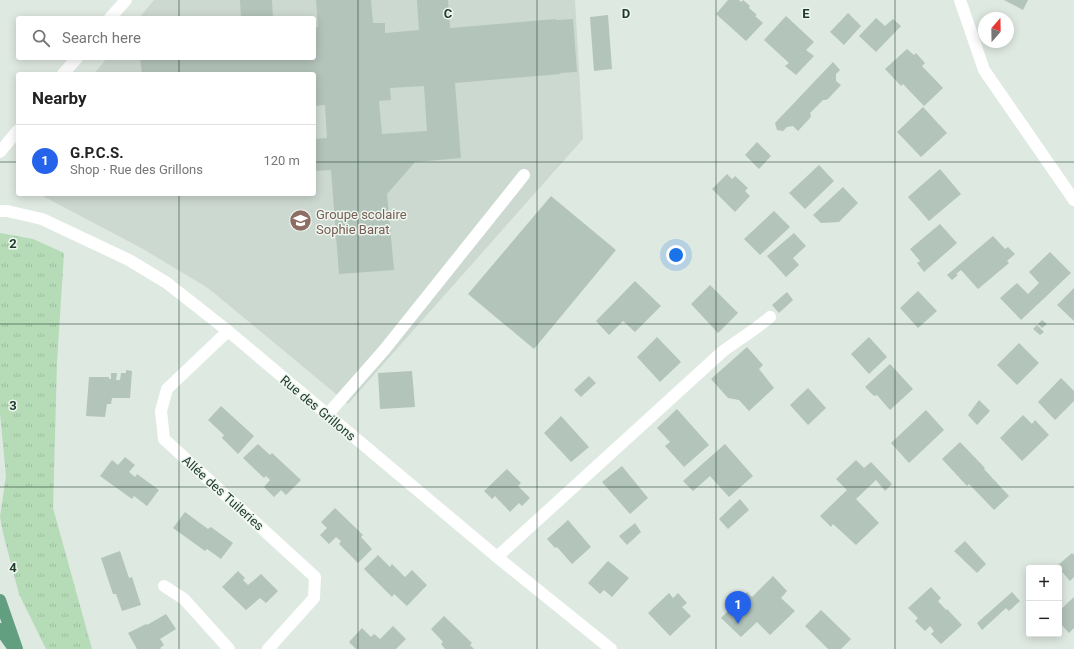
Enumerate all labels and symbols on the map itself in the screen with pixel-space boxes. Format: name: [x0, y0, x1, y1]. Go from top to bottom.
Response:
text: C: [444, 6, 453, 21]
text: D: [622, 6, 630, 21]
text: E: [802, 6, 810, 21]
north arrow: [978, 12, 1014, 48]
place label: Groupe scolaire Sophie Barat: [316, 207, 407, 237]
school or university icon: Groupe scolaire Sophie Barat: [287, 208, 313, 234]
text: 2: [9, 236, 17, 251]
your location: [666, 245, 686, 265]
street label: Rue des Grillons: [277, 372, 359, 444]
text: 3: [9, 398, 17, 413]
street label: Allée des Tuileries: [179, 452, 267, 534]
text: 4: [9, 560, 17, 575]
pin: 1: [725, 591, 751, 624]

